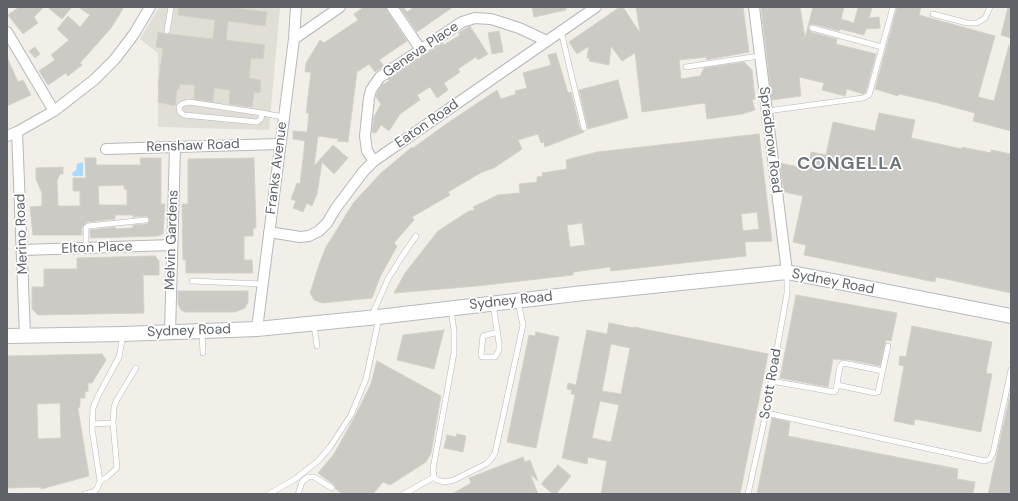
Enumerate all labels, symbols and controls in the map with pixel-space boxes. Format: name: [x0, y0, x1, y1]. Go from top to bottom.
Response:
street label: Geneva Place: [380, 19, 462, 81]
street label: Spradbrow Road: [755, 86, 785, 194]
street label: Eaton Road: [392, 96, 462, 152]
street label: Franks Avenue: [263, 121, 291, 215]
street label: Renshaw Road: [146, 136, 240, 156]
district label: CONGELLA: [797, 153, 903, 175]
street label: Melvin Gardens: [162, 190, 182, 290]
street label: Merino Road: [12, 193, 32, 275]
street label: Elton Place: [61, 238, 133, 258]
street label: Sydney Road: [790, 266, 876, 298]
street label: Sydney Road: [468, 288, 554, 314]
street label: Sydney Road: [147, 321, 231, 341]
street label: Scott Road: [757, 347, 785, 421]

